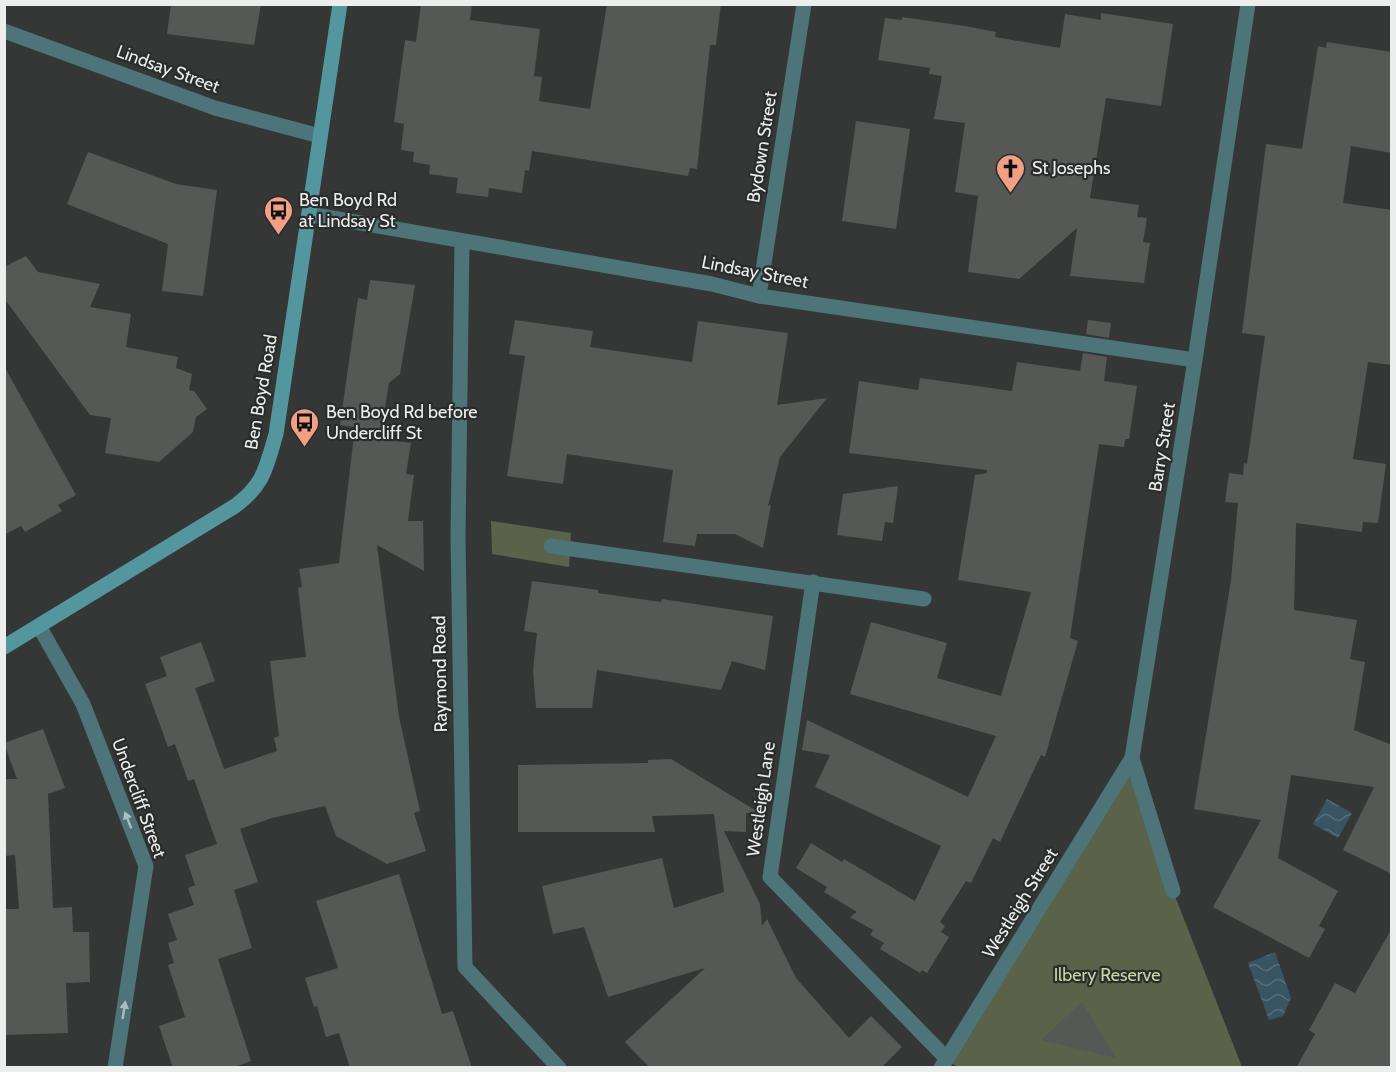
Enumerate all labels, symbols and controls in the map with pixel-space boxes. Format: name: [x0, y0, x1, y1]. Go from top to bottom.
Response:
street label: Lindsay Street: [113, 40, 223, 98]
street label: Bydown Street: [742, 90, 782, 204]
church icon: St Josephs: [995, 152, 1027, 194]
place label: St Josephs: [1032, 157, 1111, 179]
place label: Ben Boyd Rd at Lindsay St: [299, 189, 397, 232]
bus stop icon: Ben Boyd Rd at Lindsay St: [262, 194, 294, 236]
street label: Lindsay Street: [700, 251, 810, 293]
street label: Ben Boyd Road: [240, 333, 282, 451]
place label: Ben Boyd Rd before Undercliff St: [326, 401, 478, 444]
street label: Barry Street: [1144, 401, 1180, 493]
bus stop icon: Ben Boyd Rd before Undercliff St: [289, 406, 321, 448]
street label: Raymond Road: [428, 615, 452, 733]
street label: Undercliff Street: [107, 735, 171, 861]
street label: Westleigh Lane: [742, 740, 780, 858]
one-way arrow: [122, 810, 132, 828]
street label: Westleigh Street: [977, 844, 1063, 962]
park label: Ilbery Reserve: [1054, 964, 1160, 986]
one-way arrow: [119, 1000, 128, 1019]

